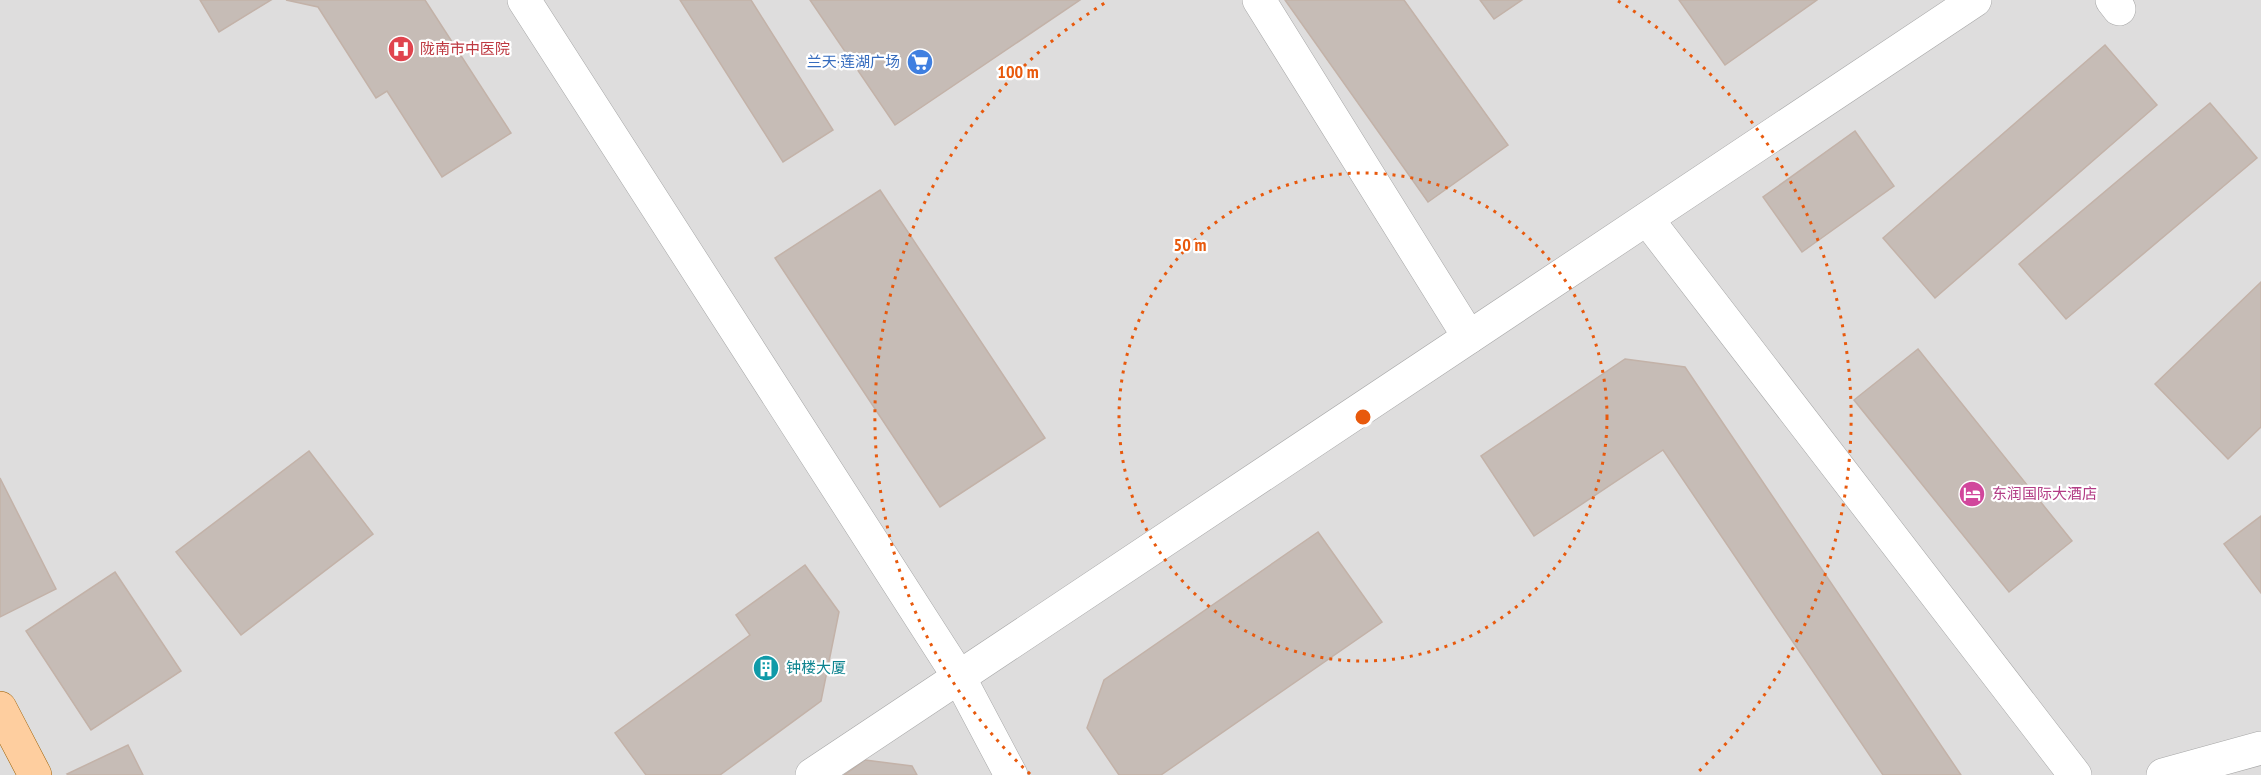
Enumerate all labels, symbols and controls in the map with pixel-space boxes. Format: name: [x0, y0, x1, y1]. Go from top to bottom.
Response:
hospital icon: 陇南市中医院: [386, 34, 416, 64]
place label: 陇南市中医院: [420, 39, 510, 58]
supermarket icon: 兰天·莲湖广场: [905, 47, 935, 77]
place label: 兰天·莲湖广场: [807, 52, 900, 71]
text: 100 m: [997, 60, 1039, 83]
text: 50 m: [1174, 233, 1206, 256]
centre of rings: [1353, 407, 1373, 427]
hotel icon: 东润国际大酒店: [1957, 479, 1987, 509]
place label: 东润国际大酒店: [1992, 484, 2097, 503]
building icon: 钟楼大厦: [751, 653, 781, 683]
place label: 钟楼大厦: [786, 658, 846, 677]

